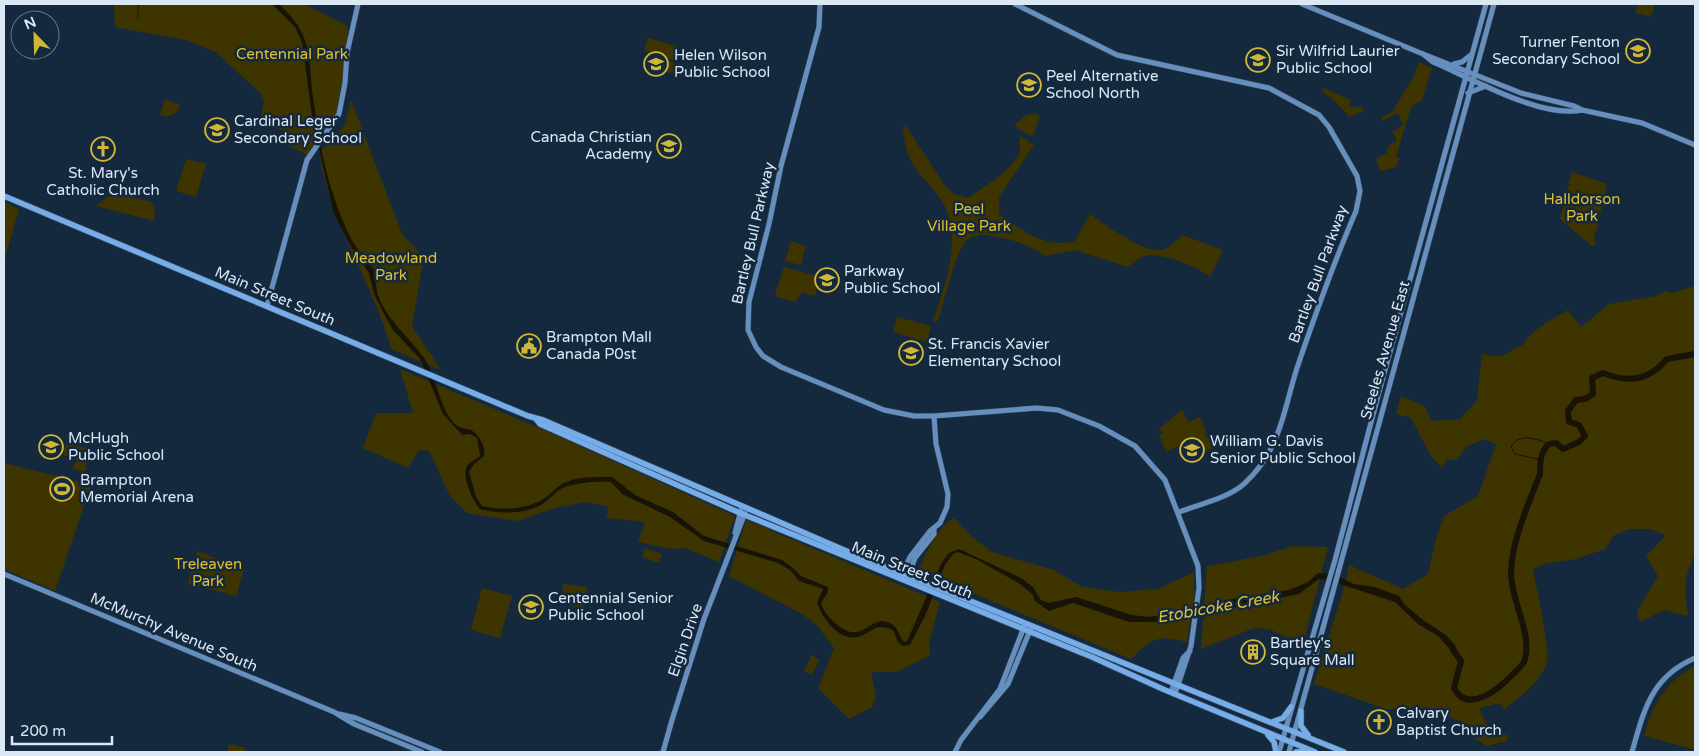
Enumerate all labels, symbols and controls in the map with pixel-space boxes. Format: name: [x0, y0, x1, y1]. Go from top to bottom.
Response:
north arrow: [10, 10, 60, 60]
text: N: [22, 13, 39, 34]
place label: Turner Fenton Secondary School: [1492, 33, 1620, 68]
school or university icon: Turner Fenton Secondary School: [1625, 38, 1651, 64]
place label: Sir Wilfrid Laurier Public School: [1276, 42, 1400, 77]
park label: Centennial Park: [236, 45, 348, 63]
place label: Helen Wilson Public School: [674, 46, 770, 81]
school or university icon: Sir Wilfrid Laurier Public School: [1245, 47, 1271, 73]
school or university icon: Helen Wilson Public School: [643, 51, 669, 77]
place label: Peel Alternative School North: [1046, 67, 1158, 102]
school or university icon: Peel Alternative School North: [1016, 72, 1042, 98]
place label: Cardinal Leger Secondary School: [234, 112, 362, 147]
school or university icon: Cardinal Leger Secondary School: [204, 117, 230, 143]
place label: Canada Christian Academy: [531, 128, 652, 163]
school or university icon: Canada Christian Academy: [656, 133, 682, 159]
church icon: St. Mary's Catholic Church: [90, 136, 116, 162]
street label: Bartley Bull Parkway: [728, 160, 778, 306]
place label: St. Mary's Catholic Church: [46, 164, 160, 199]
park label: Halldorson Park: [1543, 190, 1621, 225]
park label: Peel Village Park: [927, 200, 1011, 235]
street label: Bartley Bull Parkway: [1285, 203, 1351, 345]
park label: Meadowland Park: [345, 249, 437, 284]
place label: Parkway Public School: [844, 262, 940, 297]
street label: Main Street South: [212, 263, 338, 329]
school or university icon: Parkway Public School: [814, 267, 840, 293]
street label: Steeles Avenue East: [1357, 278, 1413, 421]
place label: Brampton Mall Canada P0st: [546, 328, 652, 363]
public building icon: Brampton Mall Canada P0st: [516, 333, 542, 359]
place label: St. Francis Xavier Elementary School: [928, 335, 1061, 370]
school or university icon: St. Francis Xavier Elementary School: [898, 340, 924, 366]
place label: McHugh Public School: [68, 429, 164, 464]
place label: William G. Davis Senior Public School: [1210, 432, 1356, 467]
school or university icon: McHugh Public School: [38, 434, 64, 460]
school or university icon: William G. Davis Senior Public School: [1179, 437, 1205, 463]
place label: Brampton Memorial Arena: [80, 471, 194, 506]
sports icon: Brampton Memorial Arena: [49, 476, 75, 502]
street label: Main Street South: [849, 538, 975, 602]
park label: Treleaven Park: [174, 555, 242, 590]
water label: Etobicoke Creek: [1155, 586, 1282, 628]
street label: McMurchy Avenue South: [88, 589, 260, 675]
place label: Centennial Senior Public School: [548, 589, 674, 624]
school or university icon: Centennial Senior Public School: [518, 594, 544, 620]
street label: Elgin Drive: [664, 601, 706, 679]
place label: Bartley's Square Mall: [1270, 634, 1355, 669]
building icon: Bartley's Square Mall: [1240, 639, 1266, 665]
place label: Calvary Baptist Church: [1396, 704, 1502, 739]
church icon: Calvary Baptist Church: [1366, 709, 1392, 735]
scale bar: [12, 714, 112, 746]
text: 200 m: [20, 722, 66, 740]

